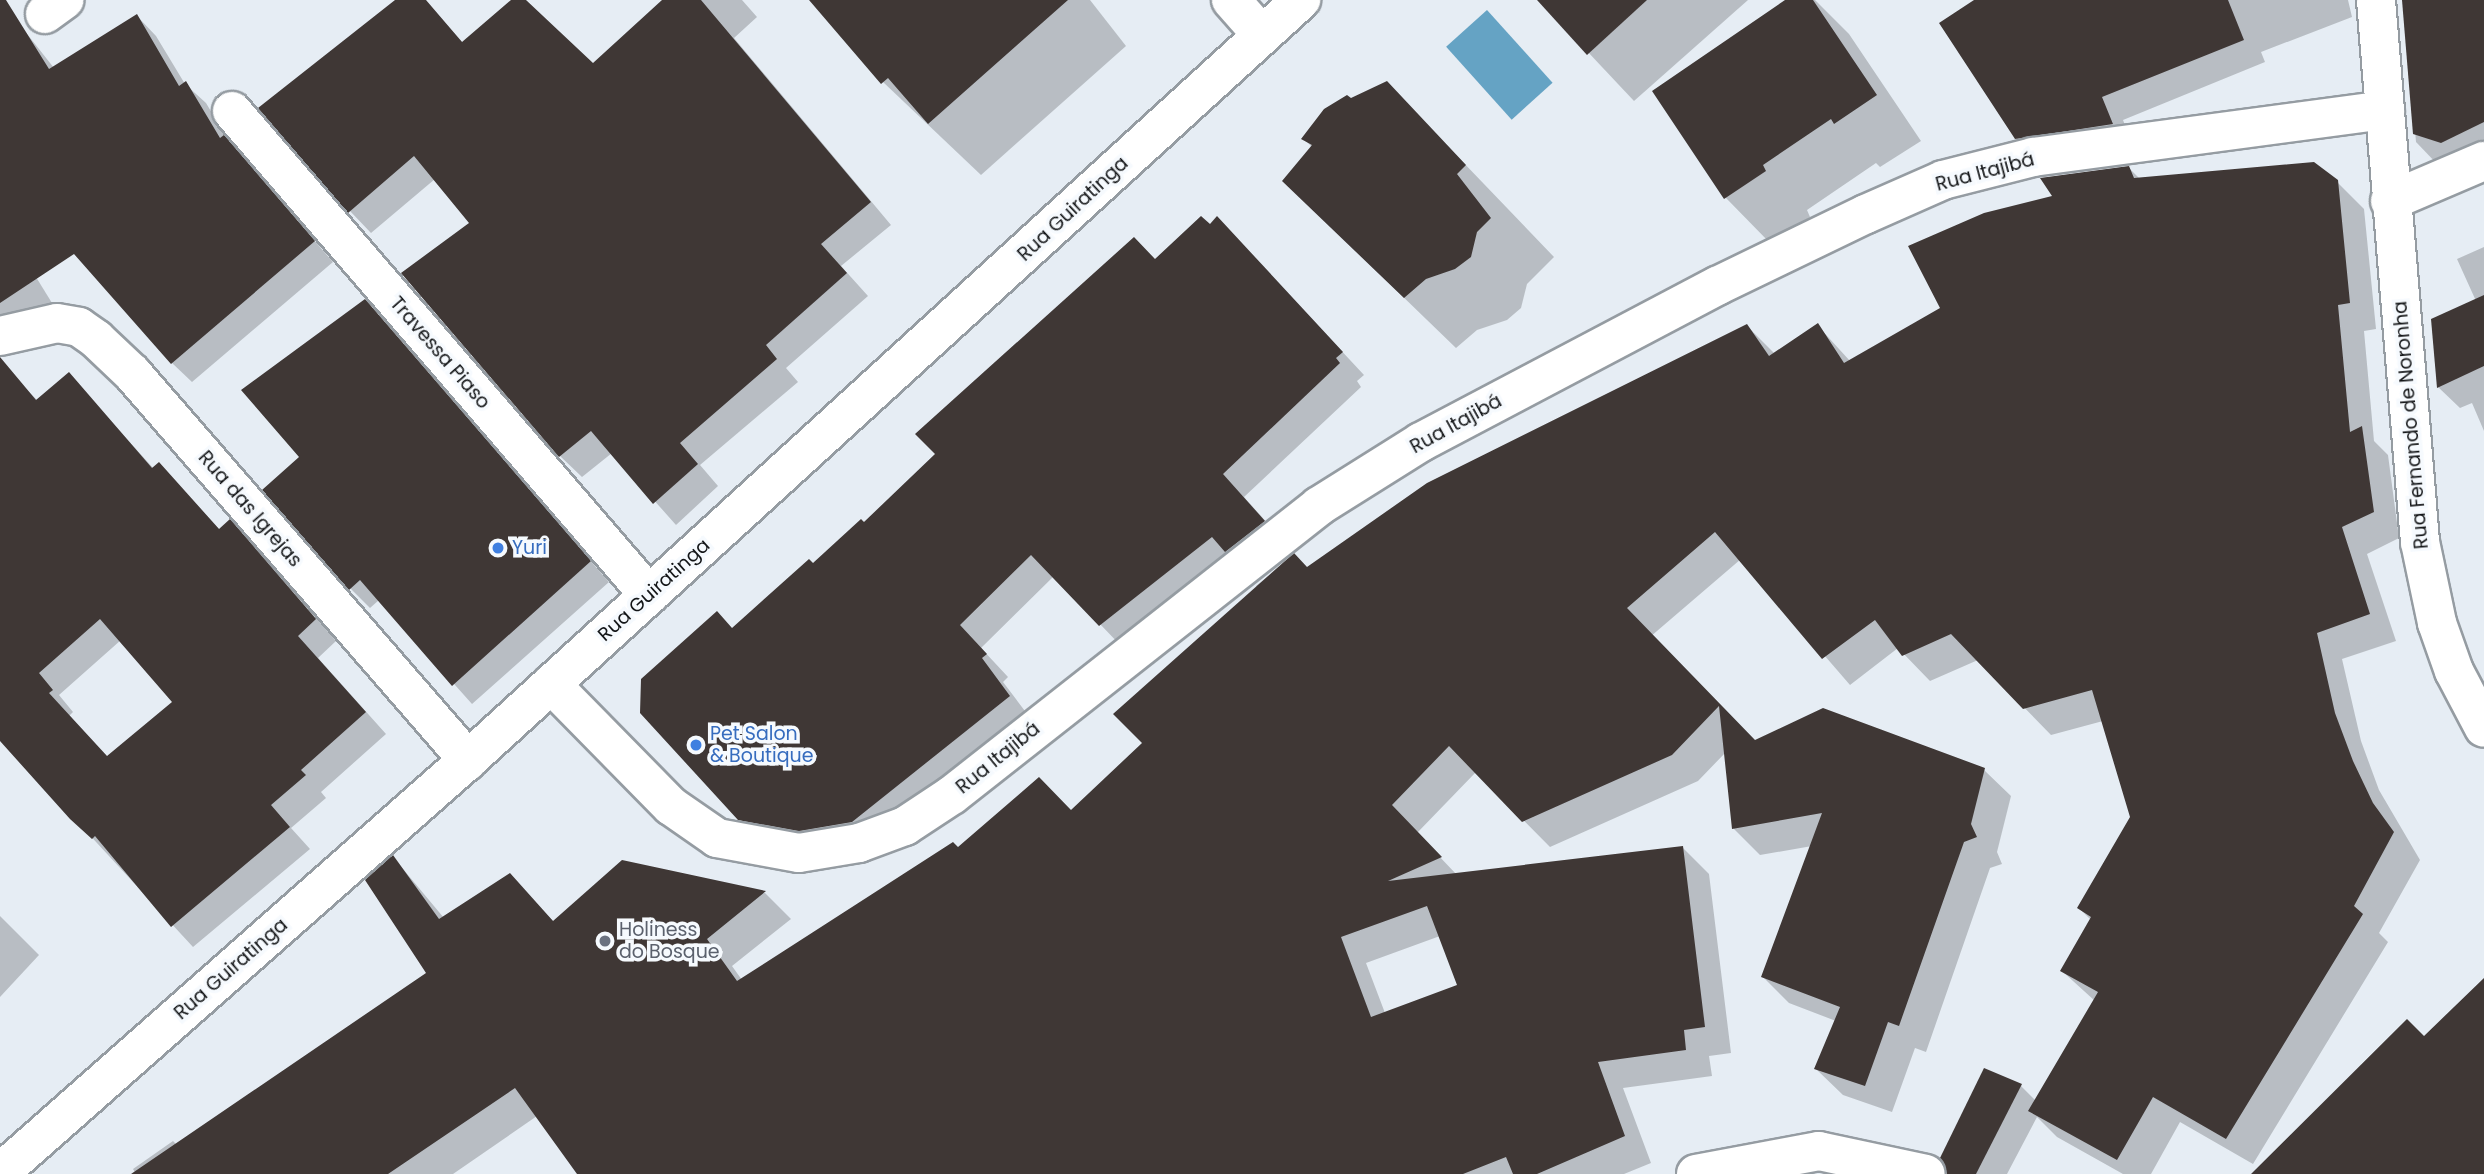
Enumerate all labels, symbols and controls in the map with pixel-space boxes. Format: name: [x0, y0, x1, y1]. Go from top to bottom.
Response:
street label: Rua Itajibá: [1933, 148, 2037, 196]
street label: Rua Guiratinga: [1013, 152, 1133, 266]
street label: Travessa Piaso: [385, 292, 495, 414]
street label: Rua Fernando de Noronha: [2389, 300, 2433, 550]
street label: Rua Itajibá: [1406, 390, 1506, 458]
street label: Rua das Igrejas: [193, 446, 307, 572]
street label: Rua Guiratinga: [593, 534, 715, 646]
place label: Yuri: [512, 537, 547, 559]
marker: Yuri: [490, 540, 506, 556]
street label: Rua Itajibá: [952, 717, 1044, 799]
place label: Pet Salon & Boutique: [710, 723, 813, 767]
marker: Pet Salon & Boutique: [688, 737, 704, 753]
street label: Rua Guiratinga: [170, 914, 292, 1024]
place label: Holiness do Bosque: [619, 919, 720, 963]
marker: Holiness do Bosque: [597, 933, 613, 949]

